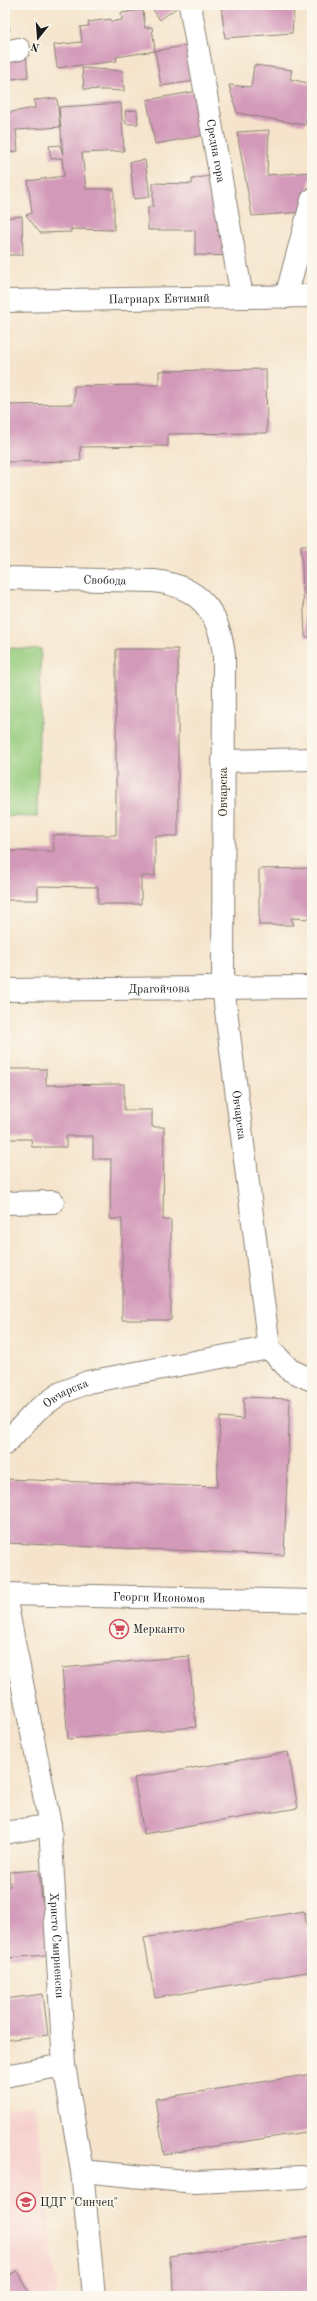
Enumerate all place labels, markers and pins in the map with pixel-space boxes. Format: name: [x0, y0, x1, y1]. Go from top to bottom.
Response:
supermarket icon: Мерканто: [108, 1618, 130, 1640]
place label: Мерканто: [133, 1624, 185, 1636]
school or university icon: ЦДГ "Синчец": [15, 2191, 37, 2213]
place label: ЦДГ "Синчец": [40, 2197, 118, 2209]

